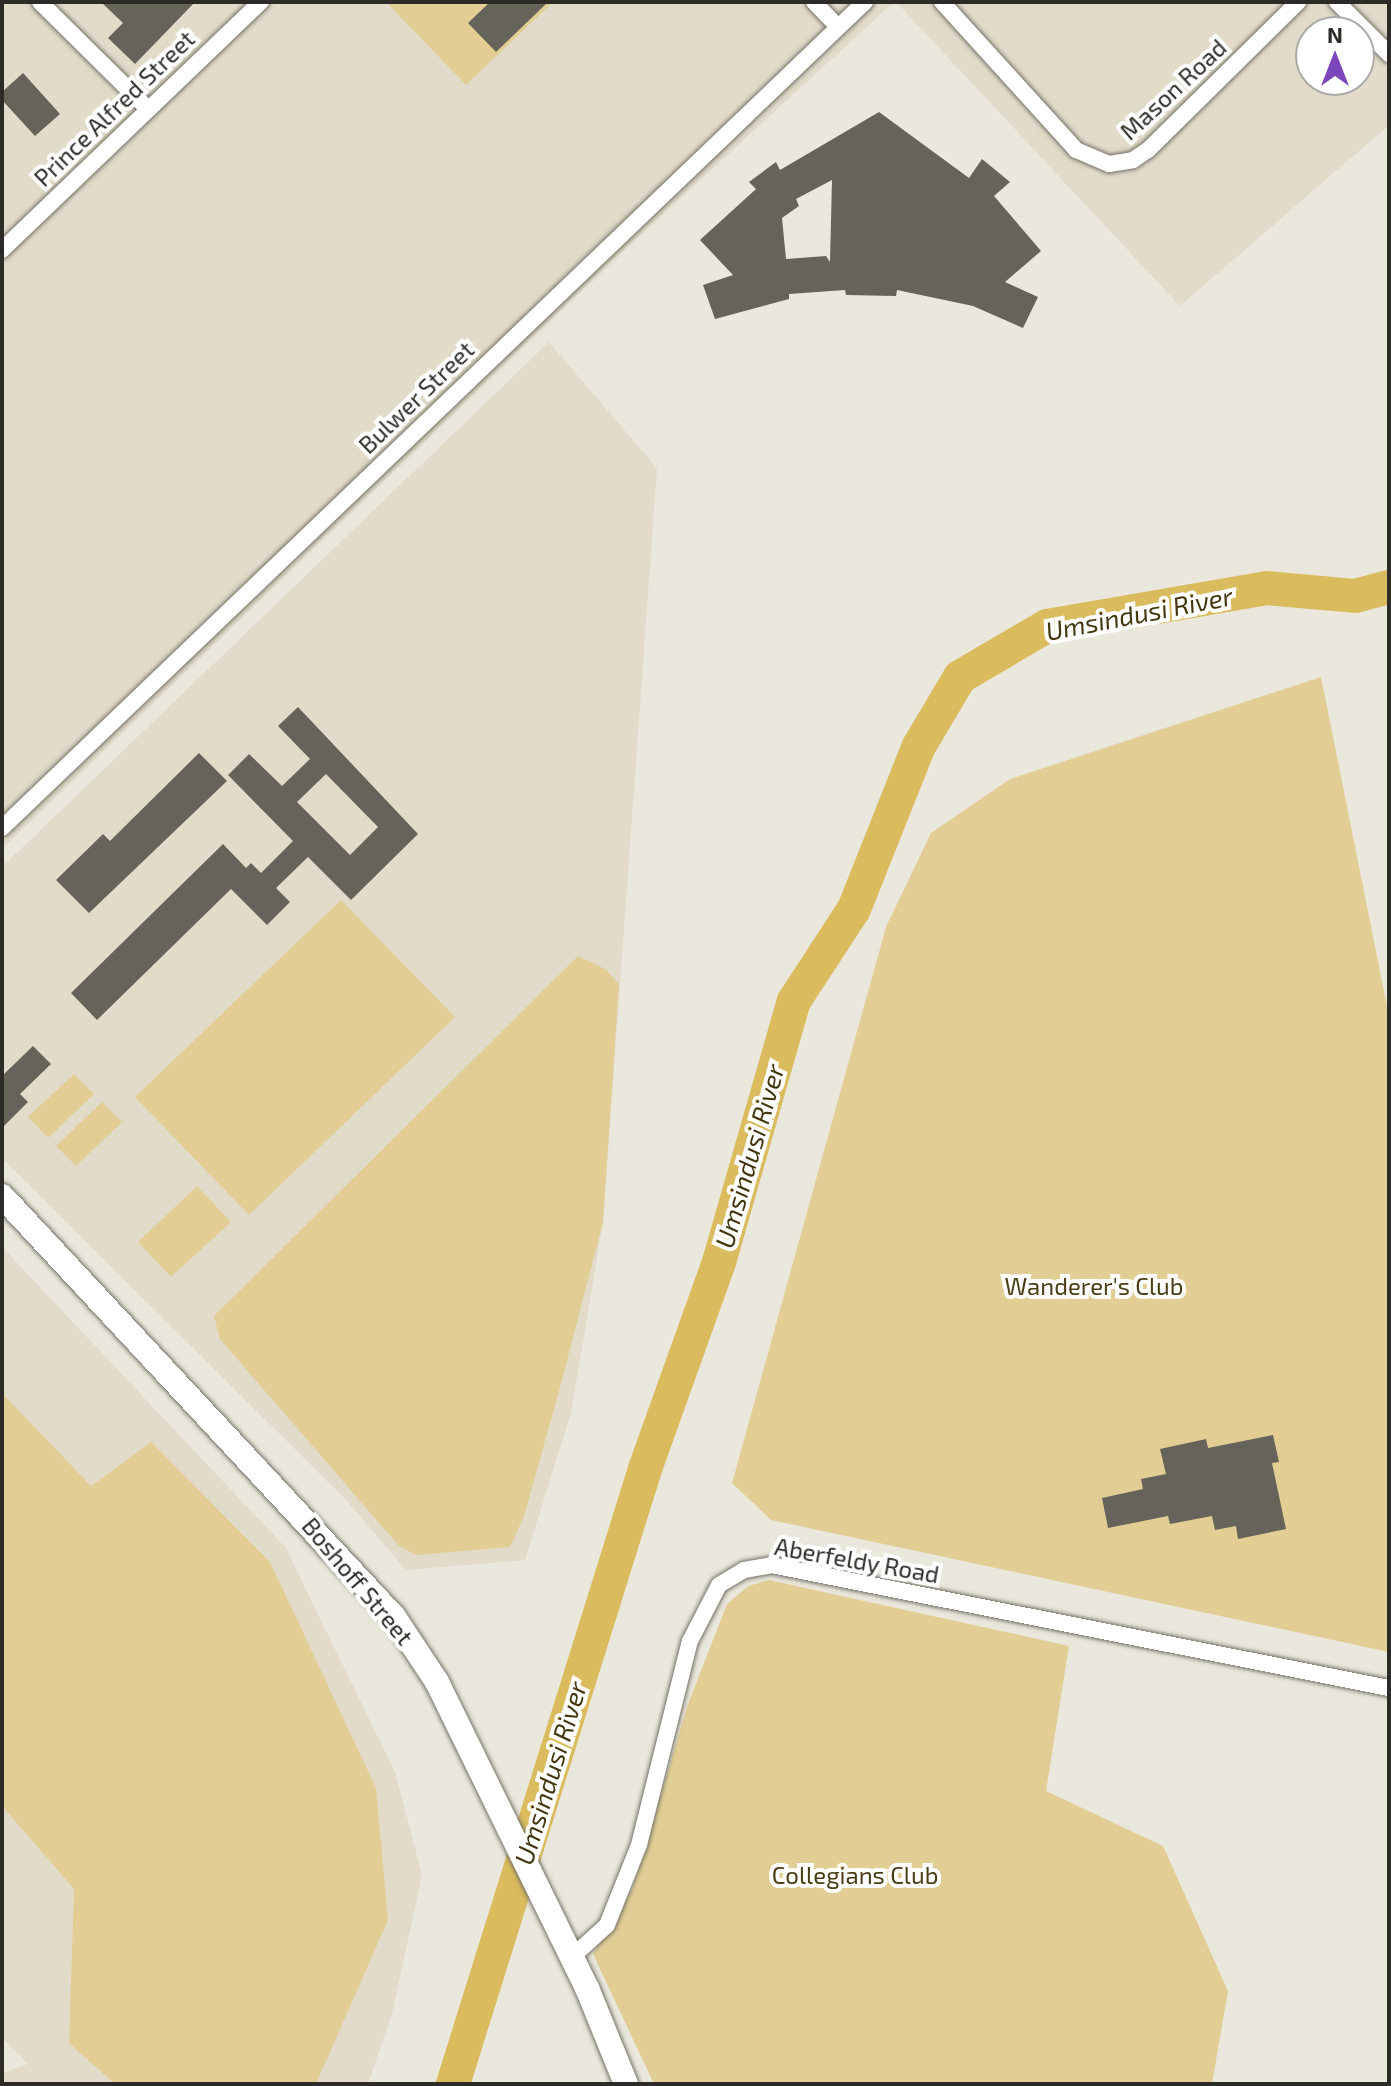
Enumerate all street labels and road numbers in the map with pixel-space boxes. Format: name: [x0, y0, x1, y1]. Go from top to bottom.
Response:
street label: Prince Alfred Street: [28, 24, 200, 192]
street label: Mason Road: [1114, 33, 1232, 145]
street label: Bulwer Street: [352, 335, 480, 459]
street label: Boshoff Street: [296, 1511, 420, 1651]
street label: Aberfeldy Road: [772, 1531, 942, 1589]

